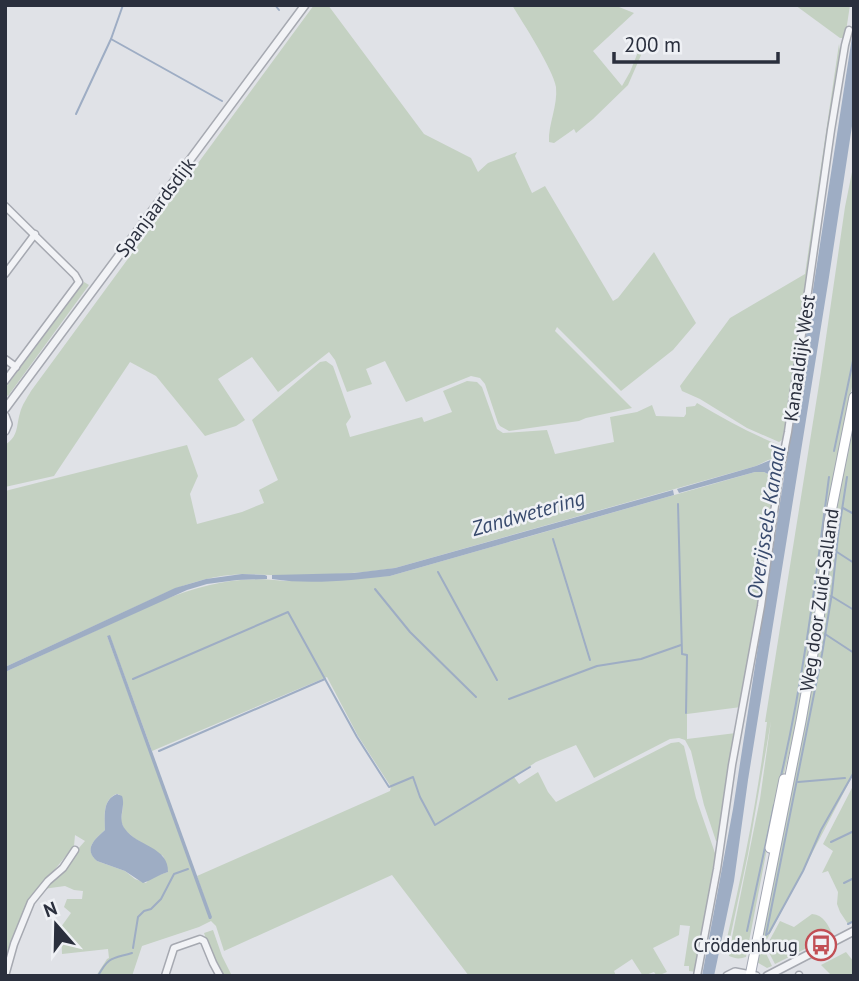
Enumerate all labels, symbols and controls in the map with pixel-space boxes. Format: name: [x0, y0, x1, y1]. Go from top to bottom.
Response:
scale bar: [614, 21, 778, 65]
text: 200 m: [624, 31, 681, 58]
street label: Spanjaardsdijk: [110, 153, 200, 261]
street label: Kanaaldijk West: [778, 292, 820, 423]
water label: Overijssels Kanaal: [741, 443, 792, 601]
water label: Zandwetering: [467, 484, 588, 542]
street label: Weg door Zuid-Salland: [794, 507, 844, 693]
north arrow: [21, 890, 91, 960]
text: N: [40, 896, 60, 922]
bus stop icon: Cröddenbrug: [804, 928, 838, 962]
place label: Cröddenbrug: [693, 933, 798, 957]

